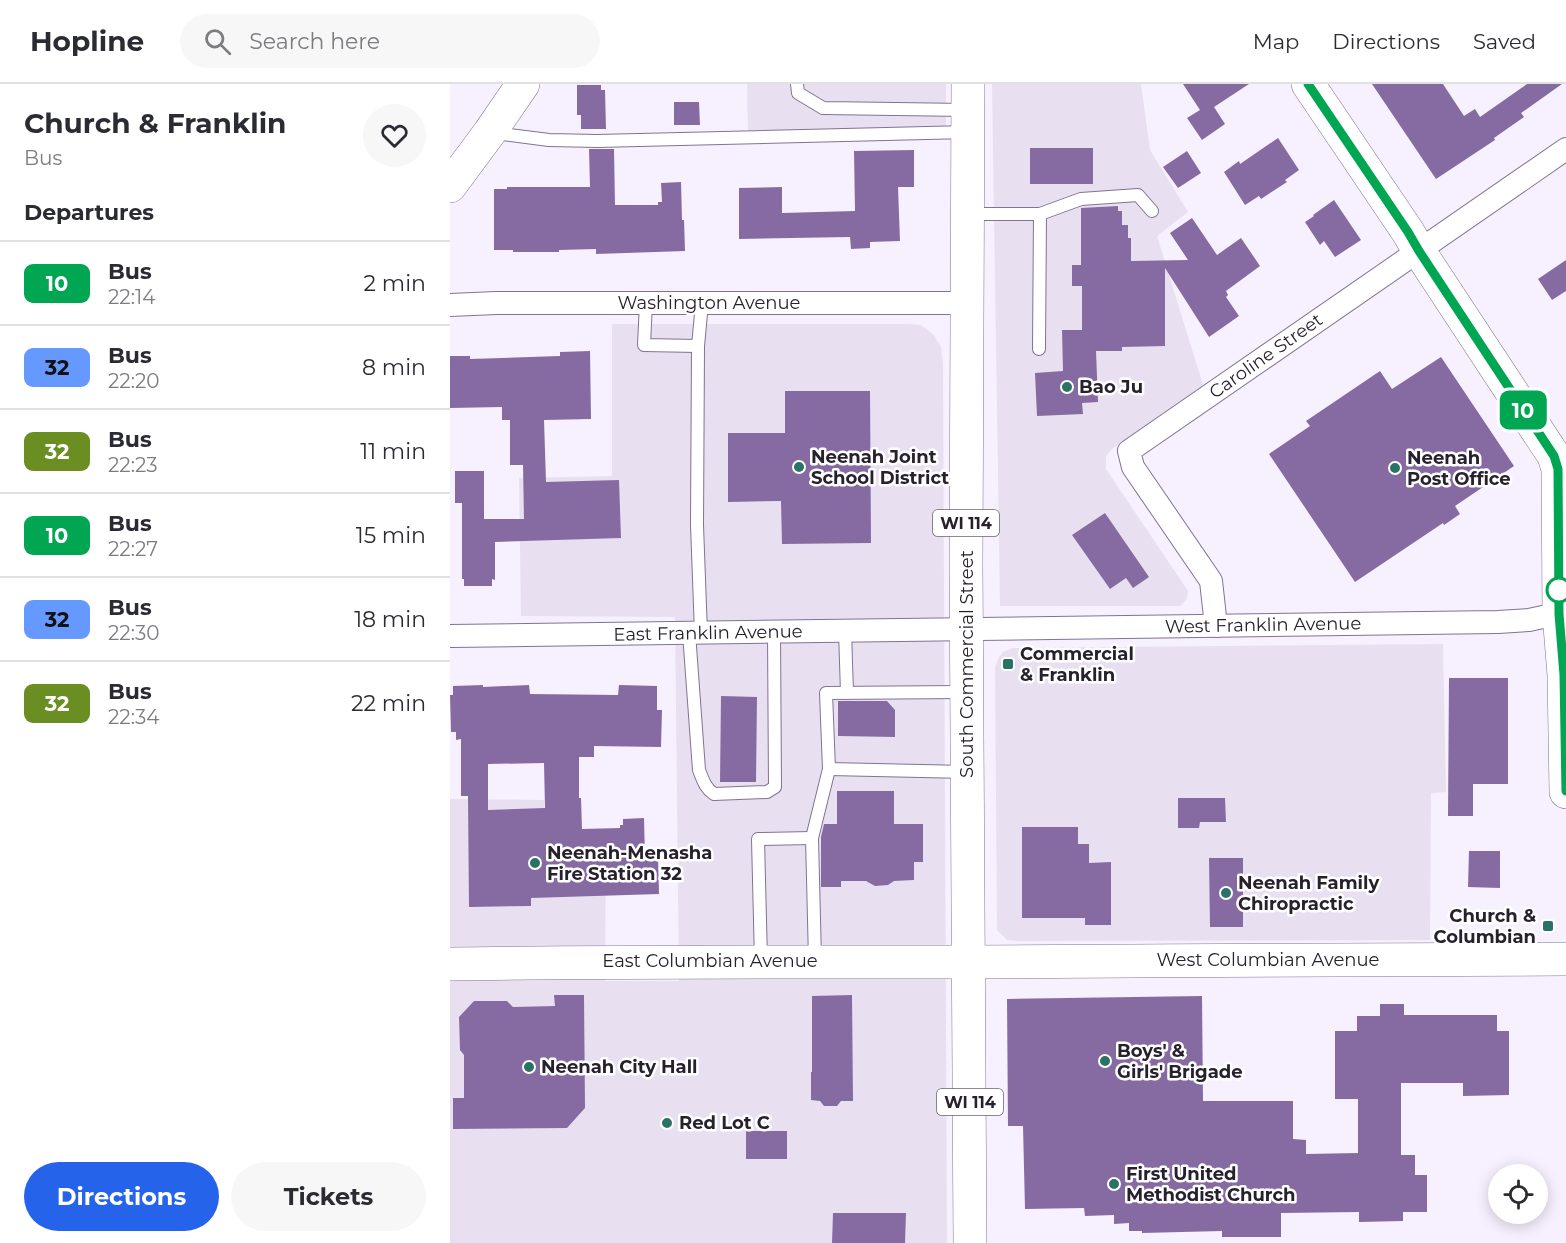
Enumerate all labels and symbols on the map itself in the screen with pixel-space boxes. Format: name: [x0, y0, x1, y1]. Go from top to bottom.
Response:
street label: Washington Avenue: [618, 292, 801, 314]
street label: Caroline Street: [1205, 309, 1327, 403]
place label: Bao Ju: [1079, 376, 1143, 398]
marker: Bao Ju: [1060, 380, 1074, 394]
line badge: 10: [1496, 390, 1550, 430]
place label: Neenah Joint School District: [811, 446, 949, 489]
place label: Neenah Post Office: [1407, 447, 1511, 490]
marker: Neenah Joint School District: [792, 460, 806, 474]
marker: Neenah Post Office: [1388, 461, 1402, 475]
road number: WI 114: [933, 510, 999, 536]
street label: South Commercial Street: [956, 550, 978, 778]
unlabelled marker: [1546, 577, 1566, 603]
street label: West Franklin Avenue: [1165, 612, 1362, 638]
street label: East Franklin Avenue: [613, 620, 803, 646]
place label: Commercial & Franklin: [1020, 643, 1134, 686]
marker: Commercial & Franklin: [1001, 657, 1015, 671]
place label: Neenah-Menasha Fire Station 32: [547, 842, 712, 885]
marker: Neenah-Menasha Fire Station 32: [528, 856, 542, 870]
place label: Neenah Family Chiropractic: [1238, 872, 1379, 915]
marker: Neenah Family Chiropractic: [1219, 886, 1233, 900]
place label: Church & Columbian: [1433, 905, 1536, 948]
marker: Church & Columbian: [1541, 919, 1555, 933]
street label: West Columbian Avenue: [1157, 949, 1380, 971]
street label: East Columbian Avenue: [602, 950, 818, 972]
place label: Boys' & Girls' Brigade: [1117, 1040, 1243, 1083]
marker: Boys' & Girls' Brigade: [1098, 1054, 1112, 1068]
place label: Neenah City Hall: [541, 1056, 698, 1078]
marker: Neenah City Hall: [522, 1060, 536, 1074]
road number: WI 114: [937, 1089, 1003, 1115]
place label: Red Lot C: [679, 1112, 770, 1134]
marker: Red Lot C: [660, 1116, 674, 1130]
place label: First United Methodist Church: [1126, 1163, 1295, 1206]
marker: First United Methodist Church: [1107, 1177, 1121, 1191]

